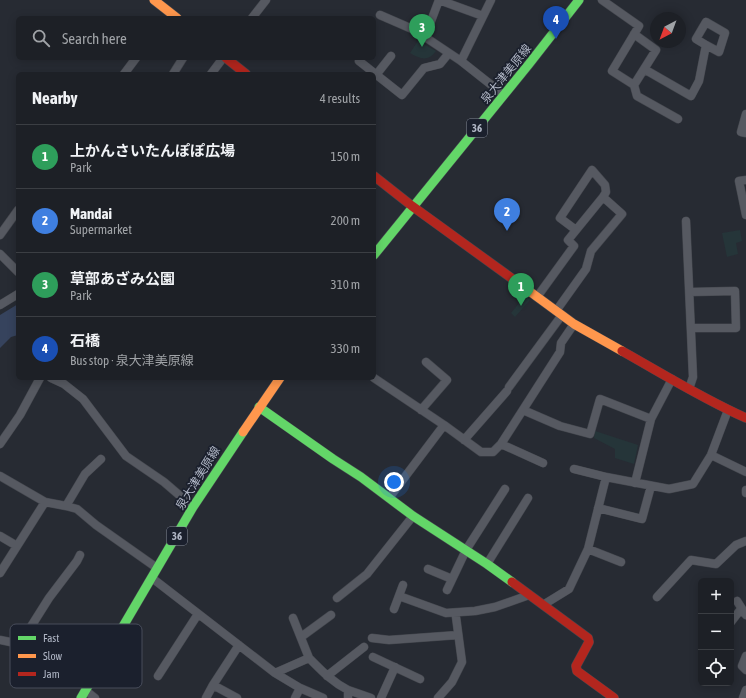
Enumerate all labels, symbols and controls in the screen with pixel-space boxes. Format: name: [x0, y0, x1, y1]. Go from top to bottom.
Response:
pin: 4: [543, 6, 569, 39]
north arrow: [650, 12, 686, 48]
pin: 3: [409, 14, 435, 47]
search box: [16, 16, 376, 60]
icon: search: [30, 27, 52, 49]
text: Search here: [62, 30, 127, 47]
street label: 泉大津美原線: [478, 42, 534, 106]
text: Nearby: [32, 88, 78, 108]
text: 4 results: [320, 91, 360, 106]
road number: 36: [467, 119, 487, 137]
text: 上かんさいたんぽぽ広場: [70, 142, 235, 159]
text: 1: [42, 149, 48, 164]
text: 150 m: [331, 149, 360, 164]
text: Park: [70, 160, 92, 175]
pin: 2: [494, 198, 520, 231]
text: Mandai: [70, 205, 112, 222]
text: 2: [42, 213, 48, 228]
text: 200 m: [331, 213, 360, 228]
text: Supermarket: [70, 222, 132, 237]
text: 草部あざみ公園: [70, 270, 175, 287]
pin: 1: [508, 273, 534, 306]
text: 3: [42, 277, 48, 292]
text: 310 m: [331, 277, 360, 292]
text: Park: [70, 288, 92, 303]
text: 石橋: [70, 332, 100, 349]
text: 4: [42, 341, 48, 356]
text: 330 m: [331, 341, 360, 356]
text: Bus stop · 泉大津美原線: [70, 353, 194, 368]
street label: 泉大津美原線: [173, 444, 223, 512]
your location: [384, 472, 404, 492]
road number: 36: [167, 527, 187, 545]
map controls: [698, 578, 734, 686]
button: +: [698, 578, 734, 614]
button: −: [698, 614, 734, 650]
legend: [10, 624, 142, 688]
text: Fast: [43, 632, 59, 644]
text: Slow: [43, 650, 62, 662]
button: locate: [698, 650, 734, 686]
text: Jam: [43, 668, 60, 680]

